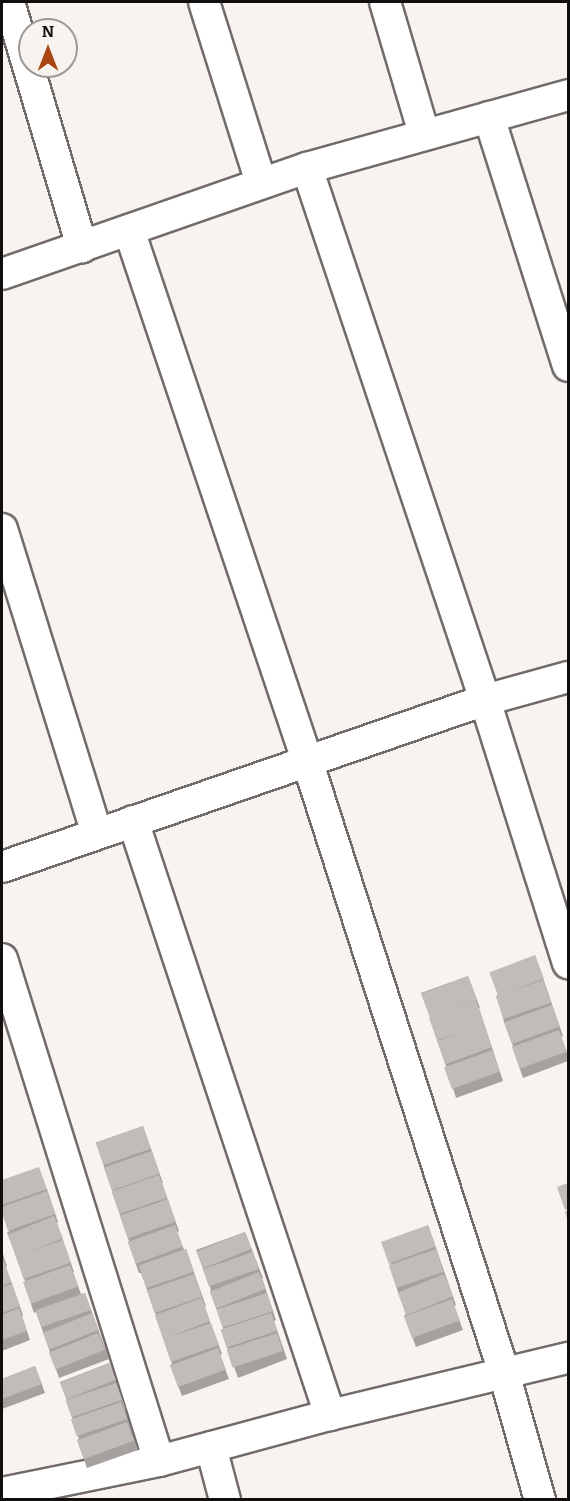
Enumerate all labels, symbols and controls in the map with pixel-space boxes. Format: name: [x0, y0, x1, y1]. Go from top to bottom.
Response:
north arrow: [18, 18, 78, 78]
text: N: [42, 22, 54, 41]

